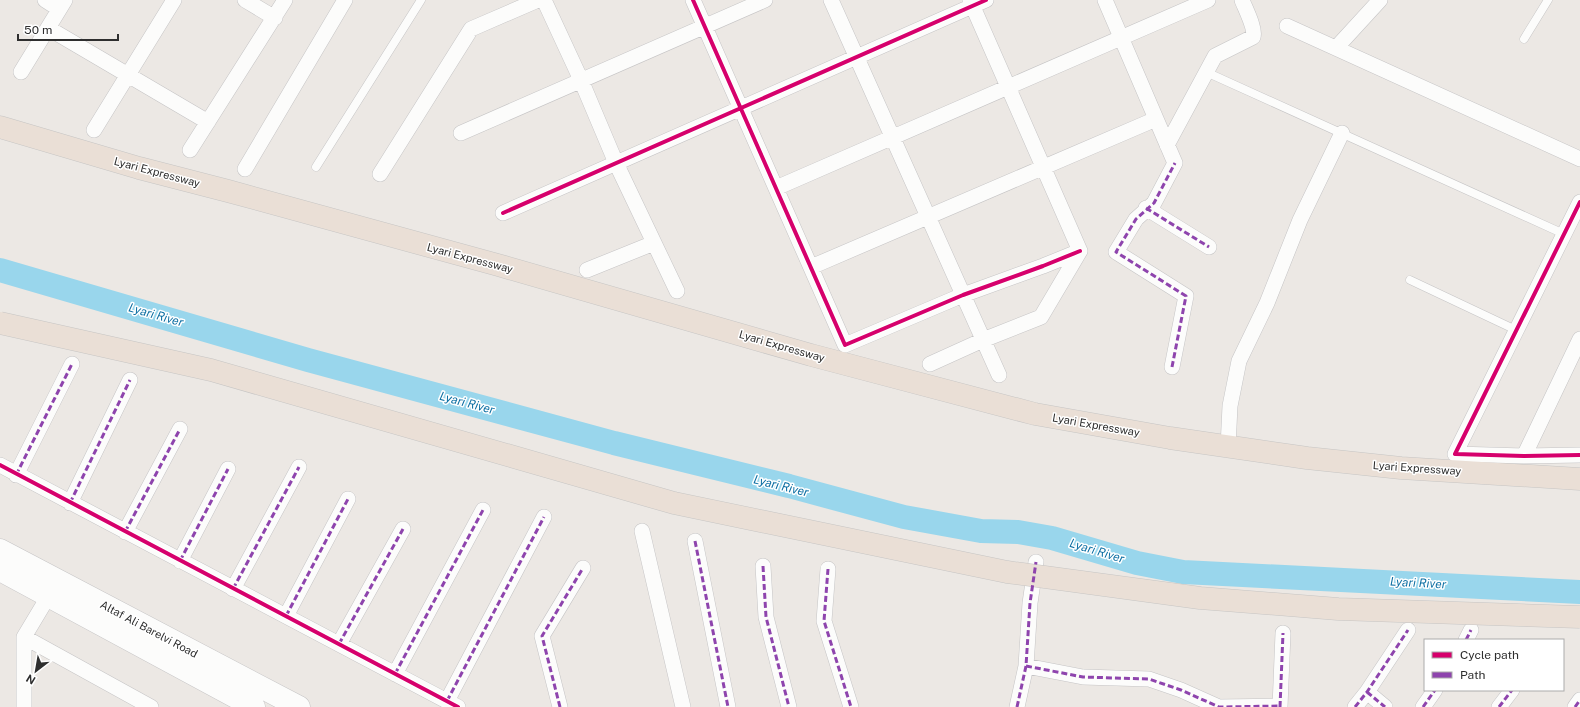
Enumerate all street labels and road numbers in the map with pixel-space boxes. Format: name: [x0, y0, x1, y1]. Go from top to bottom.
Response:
street label: Lyari Expressway: [113, 155, 201, 189]
street label: Lyari Expressway: [426, 241, 514, 275]
street label: Lyari Expressway: [738, 328, 826, 364]
street label: Lyari Expressway: [1051, 411, 1141, 439]
street label: Lyari Expressway: [1372, 459, 1462, 477]
street label: Altaf Ali Barelvi Road: [98, 598, 200, 660]

